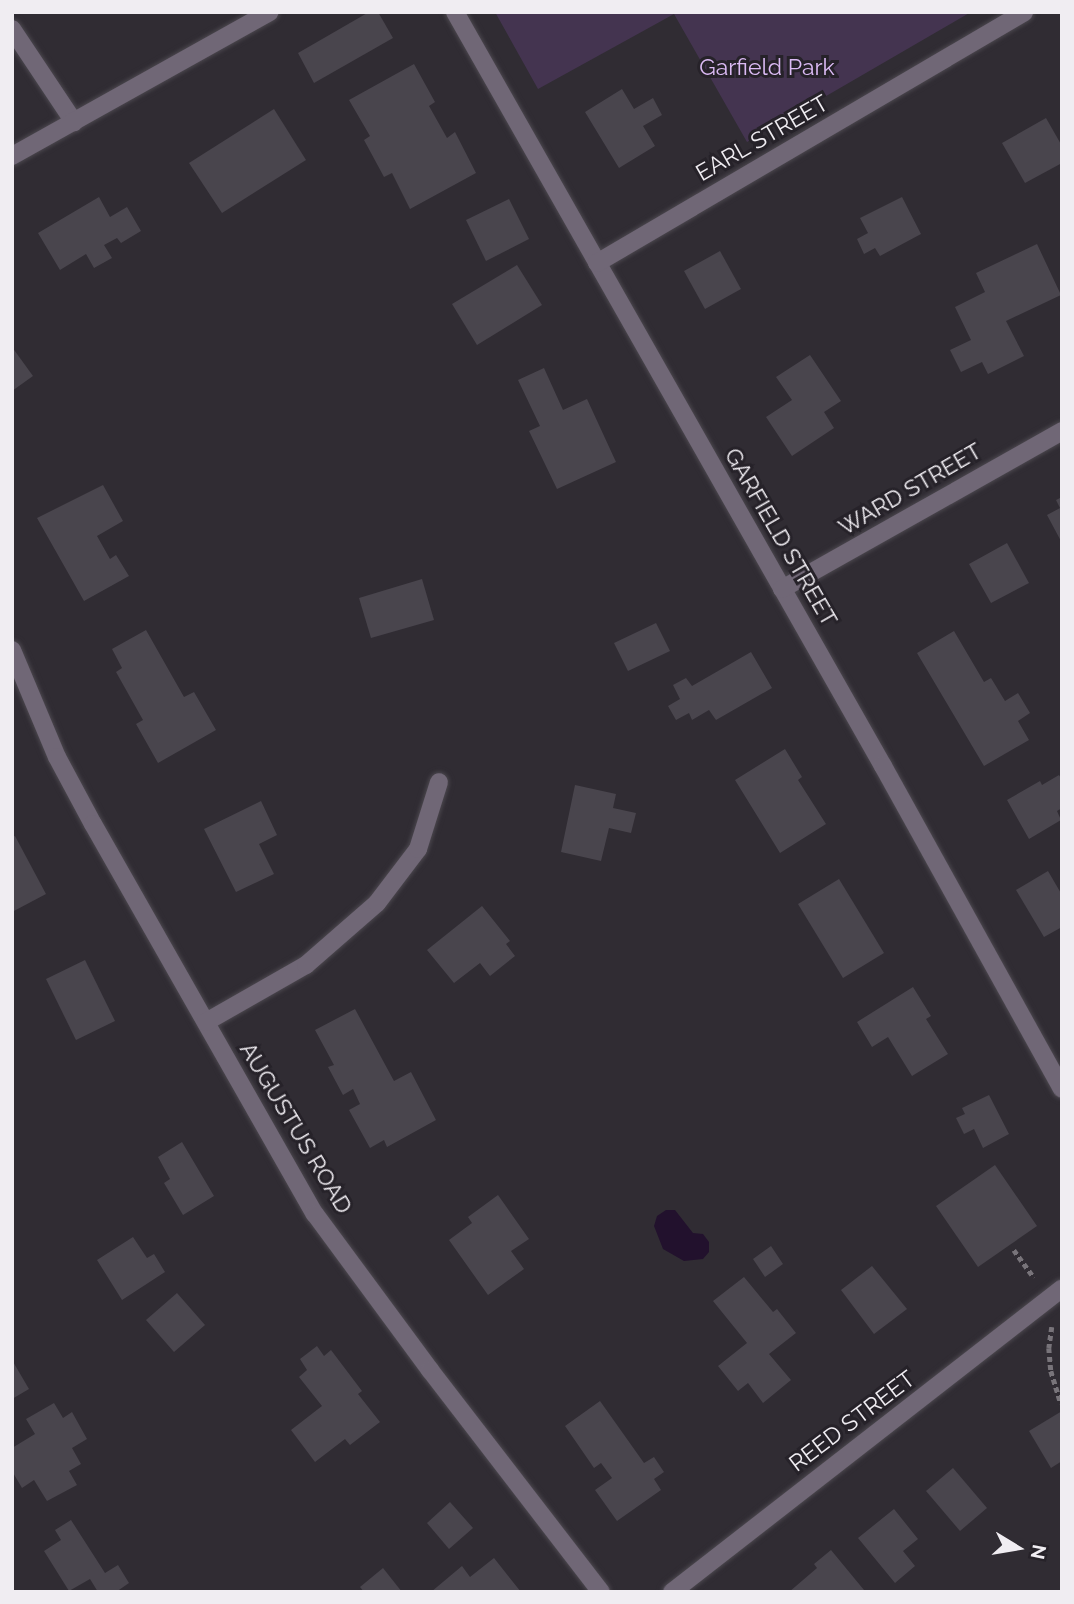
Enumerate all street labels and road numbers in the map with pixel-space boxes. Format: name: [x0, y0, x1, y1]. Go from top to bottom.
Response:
street label: EARL STREET: [691, 89, 833, 187]
street label: WARD STREET: [834, 437, 986, 541]
street label: GARFIELD STREET: [719, 443, 843, 631]
street label: AUGUSTUS ROAD: [234, 1037, 358, 1219]
street label: REED STREET: [784, 1365, 920, 1477]

